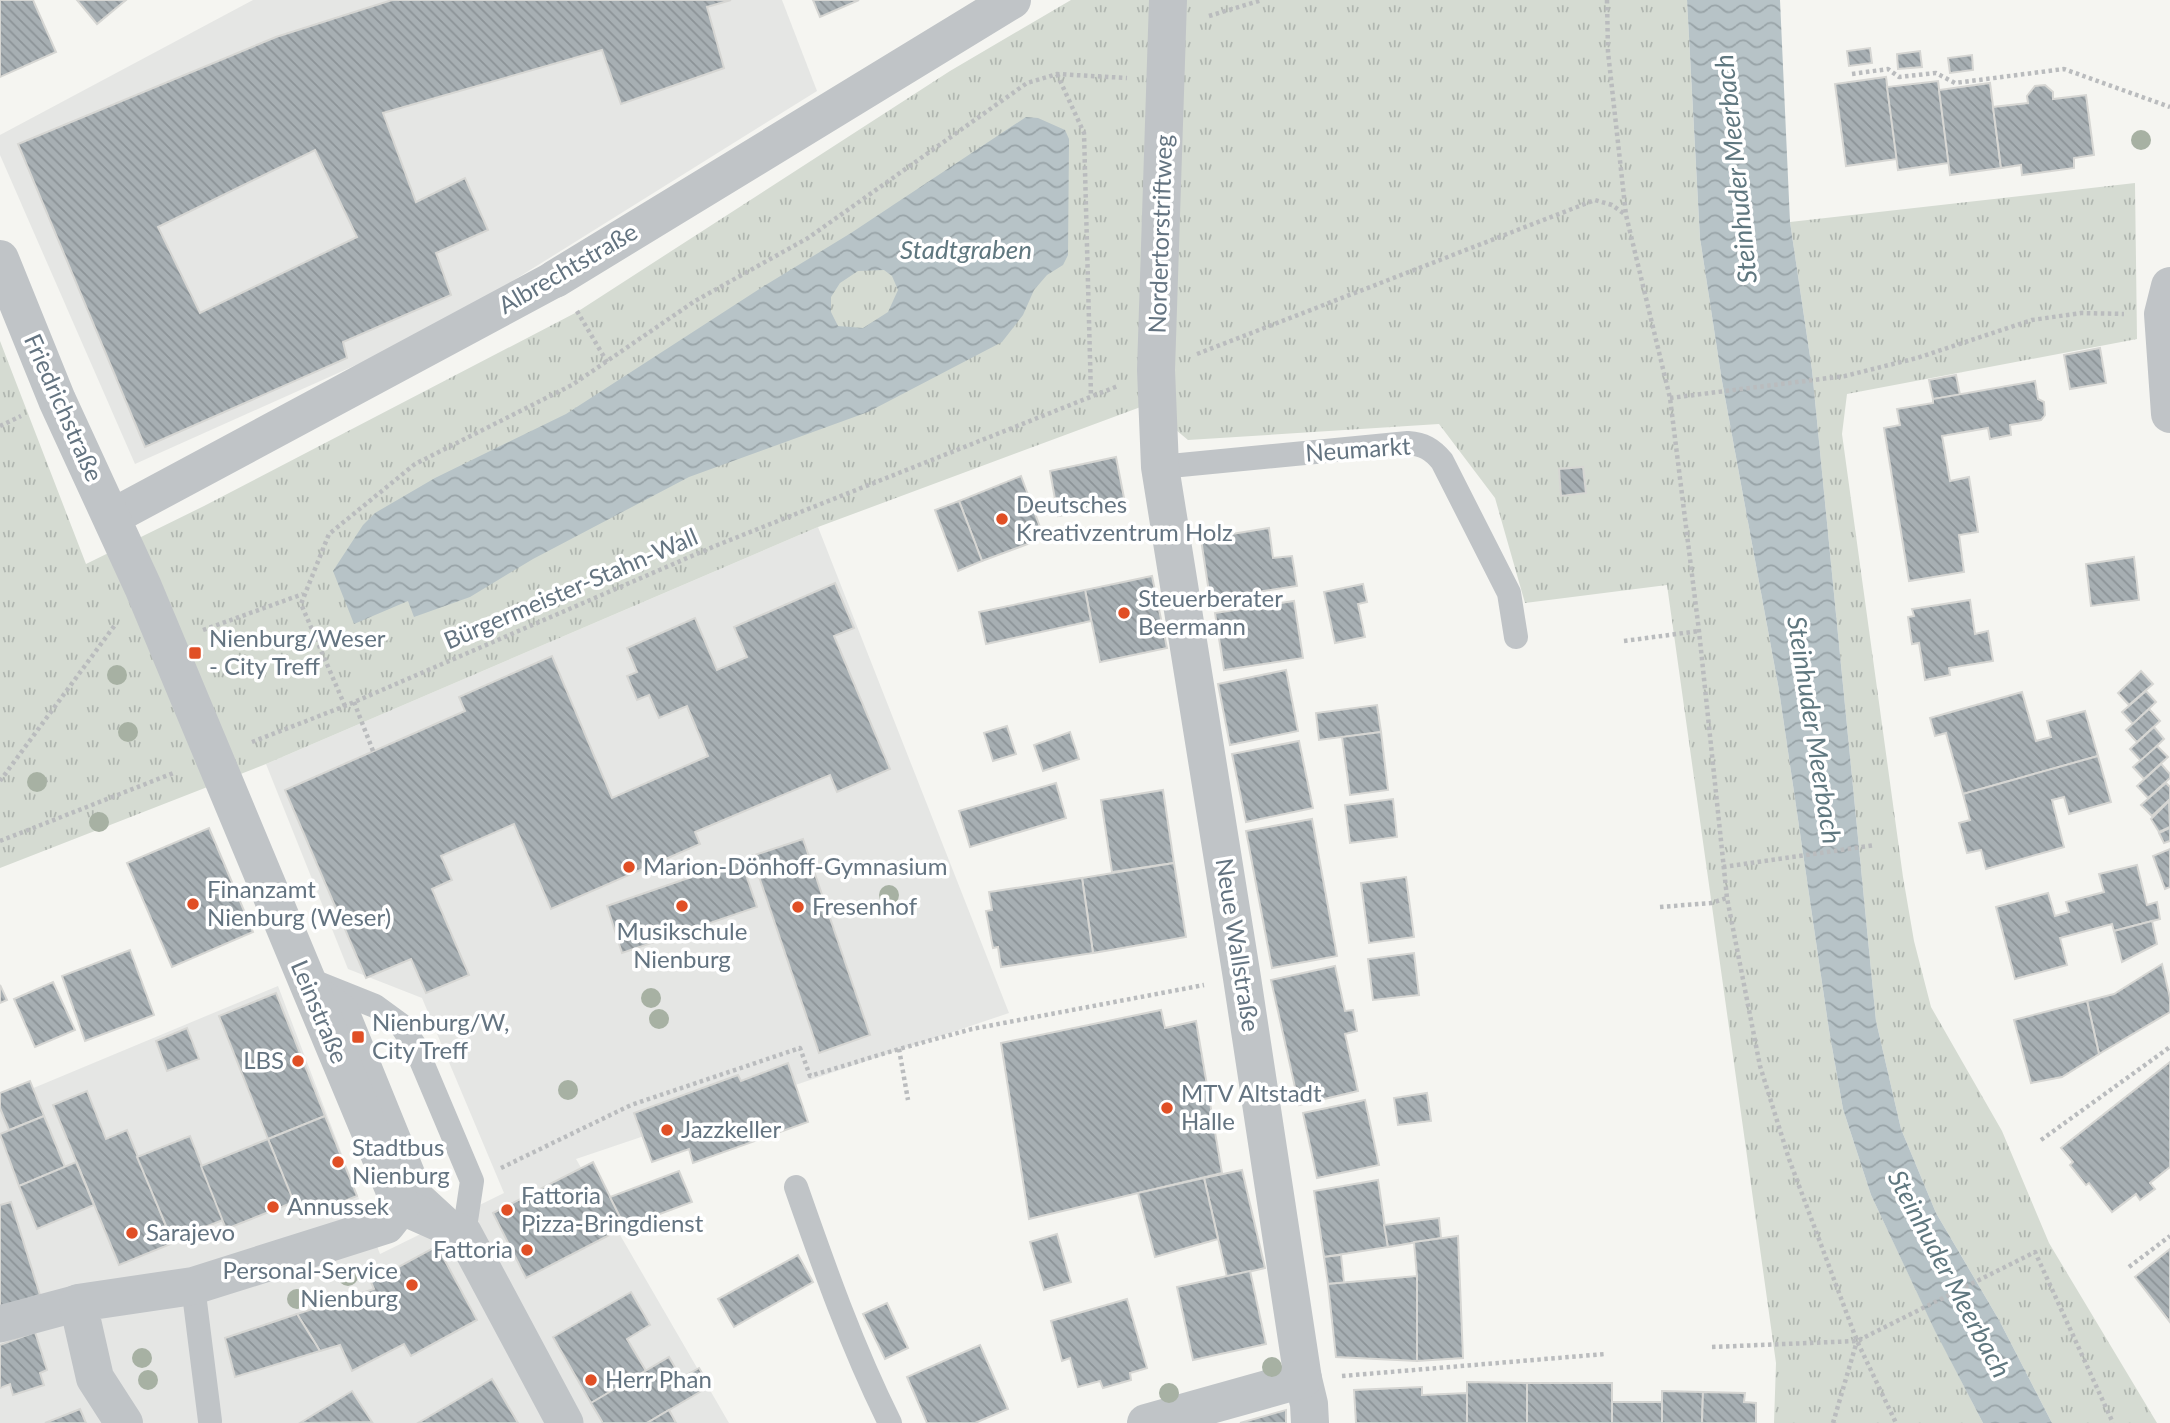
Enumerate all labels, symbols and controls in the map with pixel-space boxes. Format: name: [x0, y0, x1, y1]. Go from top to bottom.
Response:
water label: Steinhuder Meerbach: [1707, 53, 1763, 285]
street label: Nordertorstriftweg: [1142, 134, 1177, 334]
street label: Albrechtstraße: [493, 216, 642, 319]
water label: Stadtgraben: [900, 233, 1032, 265]
street label: Friedrichstraße: [19, 329, 110, 486]
street label: Neumarkt: [1304, 430, 1412, 467]
place label: Deutsches Kreativzentrum Holz: [1016, 489, 1233, 546]
marker: Deutsches Kreativzentrum Holz: [994, 511, 1010, 527]
street label: Bürgermeister-Stahn-Wall: [439, 521, 702, 654]
place label: Steuerberater Beermann: [1138, 583, 1283, 640]
marker: Steuerberater Beermann: [1116, 605, 1132, 621]
water label: Steinhuder Meerbach: [1781, 614, 1849, 846]
place label: Nienburg/Weser - City Treff: [209, 623, 386, 680]
marker: Nienburg/Weser - City Treff: [187, 645, 203, 661]
place label: Marion-Dönhoff-Gymnasium: [643, 851, 947, 880]
street label: Neue Wallstraße: [1210, 856, 1267, 1034]
marker: Marion-Dönhoff-Gymnasium: [621, 859, 637, 875]
place label: Finanzamt Nienburg (Weser): [207, 874, 391, 931]
place label: Fresenhof: [812, 891, 918, 920]
marker: Finanzamt Nienburg (Weser): [185, 896, 201, 912]
marker: Musikschule Nienburg: [674, 898, 690, 914]
marker: Fresenhof: [790, 899, 806, 915]
place label: Musikschule Nienburg: [617, 916, 747, 973]
street label: Leinstraße: [286, 955, 355, 1067]
place label: Nienburg/W, City Treff: [372, 1007, 510, 1064]
marker: Nienburg/W, City Treff: [350, 1029, 366, 1045]
place label: LBS: [243, 1045, 284, 1074]
marker: LBS: [290, 1053, 306, 1069]
place label: MTV Altstadt Halle: [1181, 1078, 1322, 1135]
marker: MTV Altstadt Halle: [1159, 1100, 1175, 1116]
place label: Jazzkeller: [681, 1114, 781, 1143]
marker: Jazzkeller: [659, 1122, 675, 1138]
place label: Stadtbus Nienburg: [352, 1132, 450, 1189]
marker: Stadtbus Nienburg: [330, 1154, 346, 1170]
water label: Steinhuder Meerbach: [1882, 1164, 2018, 1383]
place label: Fattoria Pizza-Bringdienst: [521, 1180, 704, 1237]
place label: Annussek: [287, 1191, 390, 1220]
marker: Annussek: [265, 1199, 281, 1215]
marker: Fattoria Pizza-Bringdienst: [499, 1202, 515, 1218]
place label: Sarajevo: [146, 1217, 235, 1246]
marker: Sarajevo: [124, 1225, 140, 1241]
place label: Fattoria: [433, 1234, 513, 1263]
marker: Fattoria: [519, 1242, 535, 1258]
place label: Personal-Service Nienburg: [223, 1255, 398, 1312]
marker: Personal-Service Nienburg: [404, 1277, 420, 1293]
place label: Herr Phan: [605, 1364, 712, 1393]
marker: Herr Phan: [583, 1372, 599, 1388]

